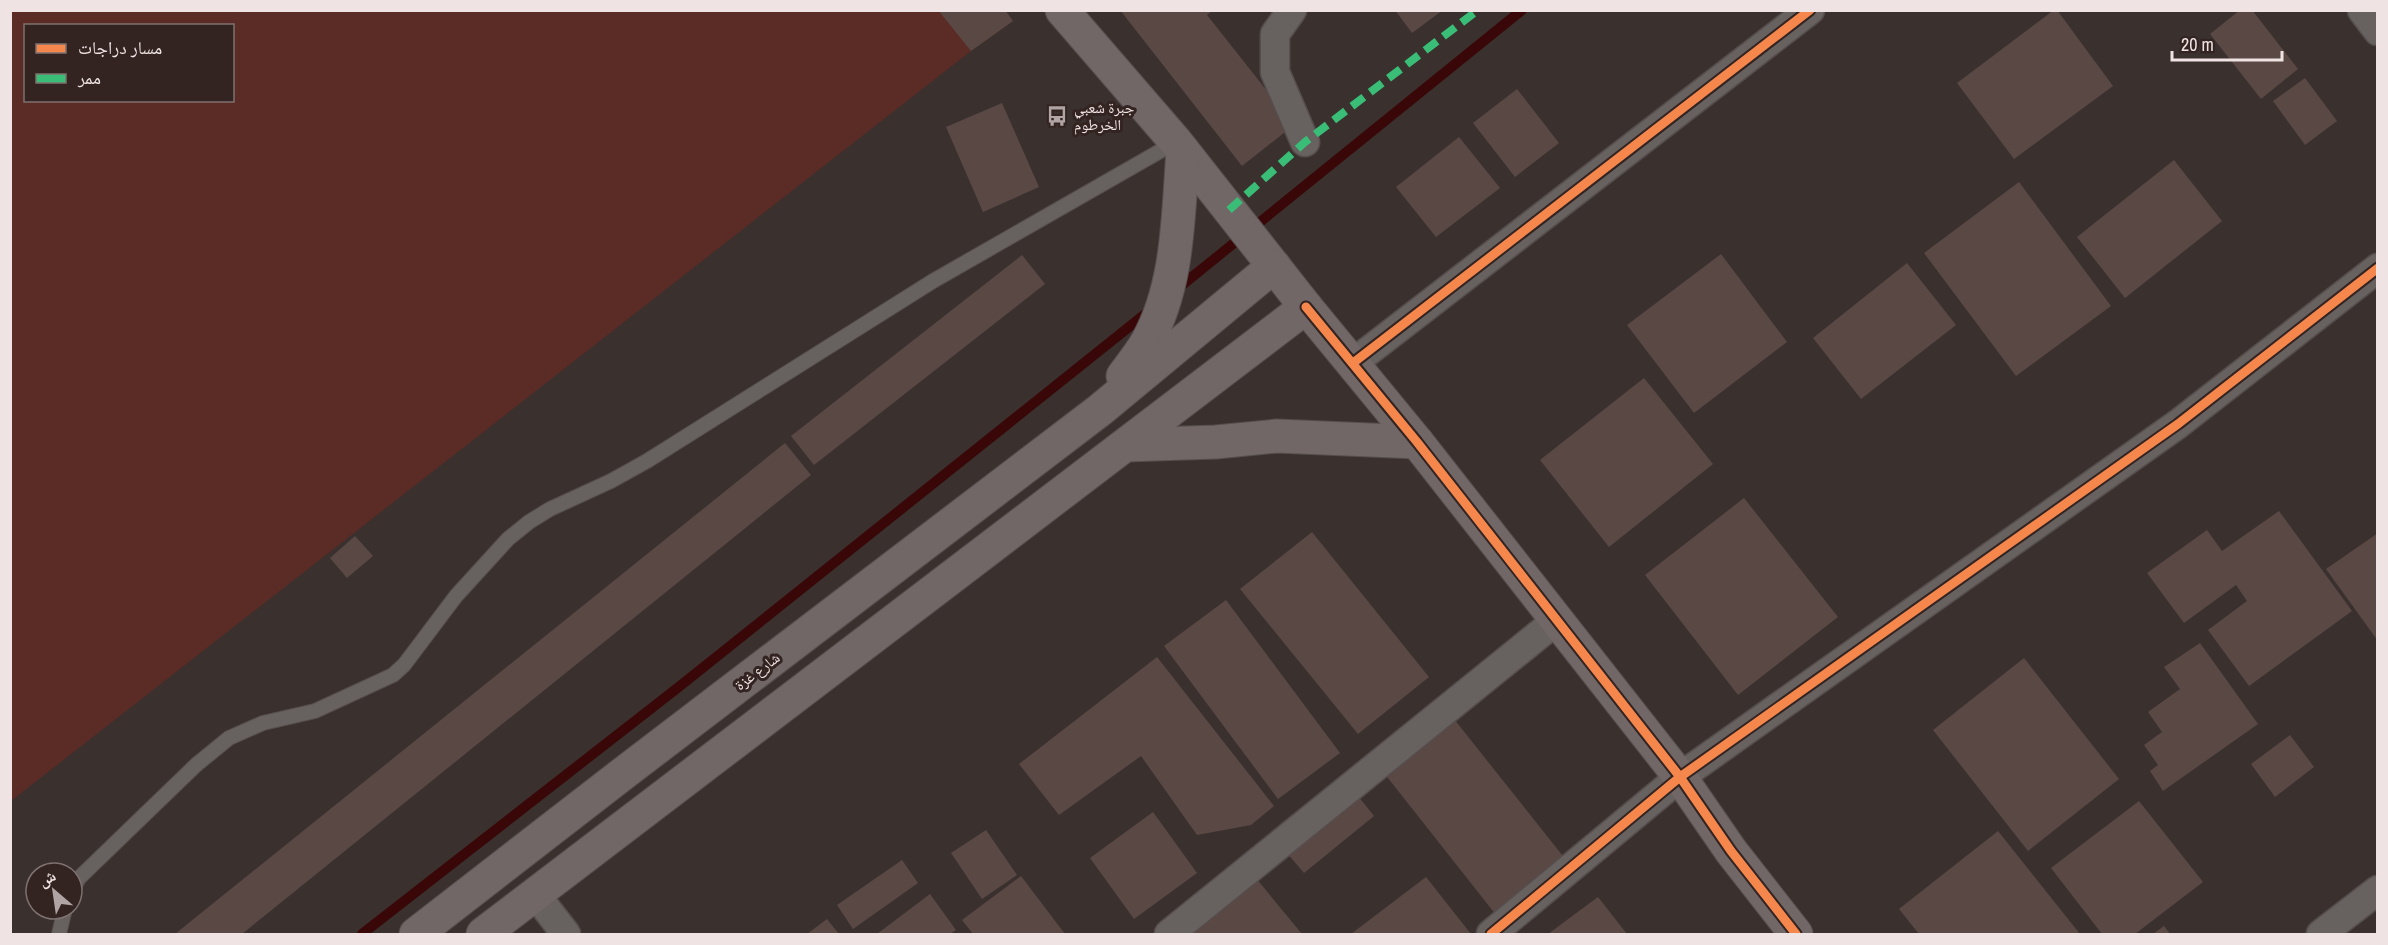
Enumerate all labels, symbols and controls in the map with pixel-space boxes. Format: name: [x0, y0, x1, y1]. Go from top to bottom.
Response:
legend: [24, 24, 234, 102]
scale bar: [2172, 24, 2282, 62]
text: 20 m: [2181, 32, 2214, 57]
text: مسار دراجات: [78, 35, 162, 60]
text: ممر: [77, 65, 101, 90]
place label: جبرة شعبي الخرطوم: [1074, 97, 1135, 135]
bus stop icon: جبرة شعبي الخرطوم: [1045, 104, 1069, 128]
street label: شارع غزة: [730, 647, 784, 695]
north arrow: [24, 861, 84, 921]
text: ش: [34, 864, 60, 892]

